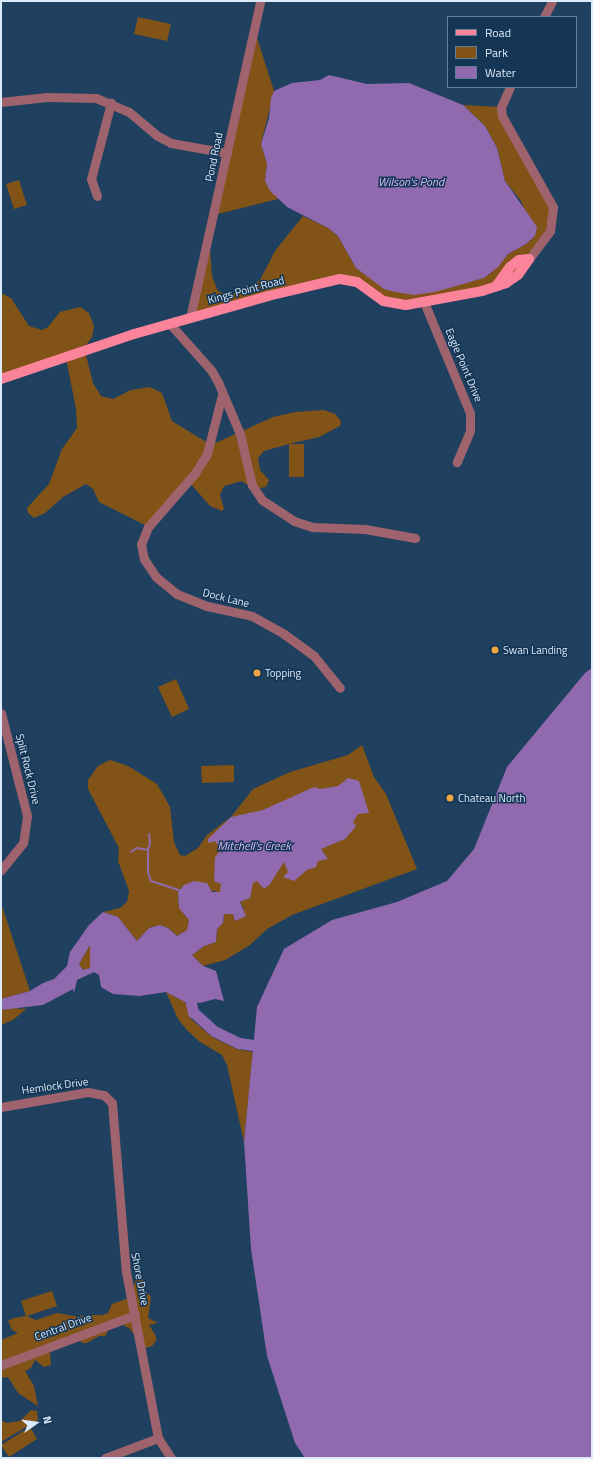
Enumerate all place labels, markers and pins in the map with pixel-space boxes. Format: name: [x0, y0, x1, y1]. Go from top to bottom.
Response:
place label: Swan Landing: [503, 643, 568, 657]
marker: Swan Landing: [490, 645, 500, 655]
place label: Topping: [265, 666, 301, 680]
marker: Topping: [252, 668, 262, 678]
place label: Chateau North: [458, 791, 525, 805]
marker: Chateau North: [445, 793, 455, 803]

